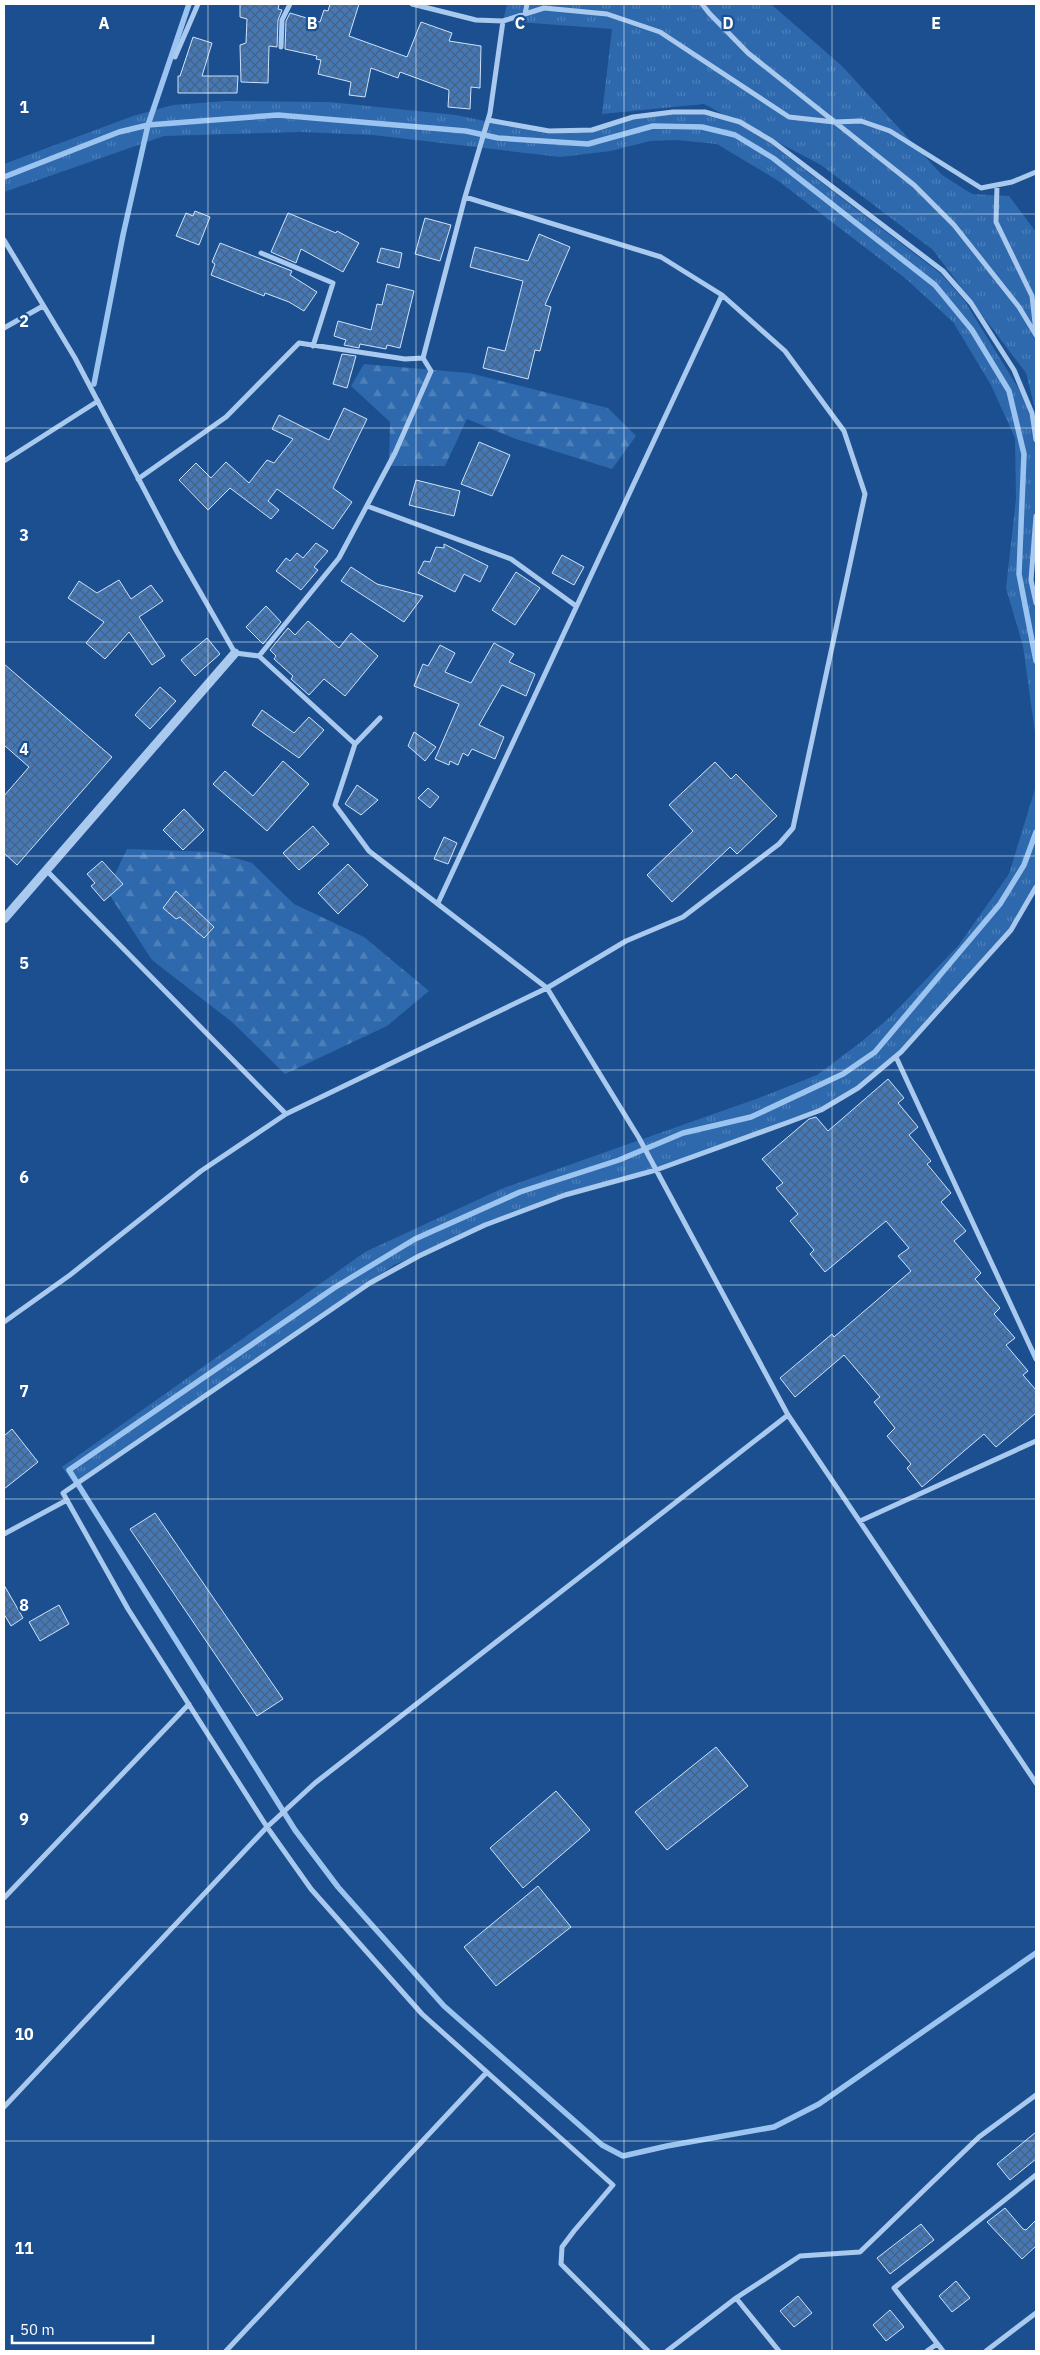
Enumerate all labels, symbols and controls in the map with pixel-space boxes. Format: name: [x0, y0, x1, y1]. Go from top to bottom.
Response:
text: A: [99, 13, 110, 33]
text: B: [307, 13, 318, 33]
text: C: [515, 13, 525, 33]
text: D: [722, 13, 734, 33]
text: E: [931, 13, 941, 33]
text: 1: [19, 97, 29, 117]
text: 2: [19, 311, 29, 331]
text: 3: [19, 525, 29, 545]
text: 4: [19, 739, 29, 759]
text: 5: [19, 953, 29, 973]
text: 6: [19, 1167, 29, 1187]
text: 7: [19, 1381, 29, 1401]
text: 8: [19, 1595, 29, 1615]
text: 9: [19, 1809, 29, 1829]
text: 10: [14, 2024, 34, 2044]
text: 11: [14, 2238, 34, 2258]
scale bar: [12, 2312, 154, 2344]
text: 50 m: [20, 2320, 55, 2339]

